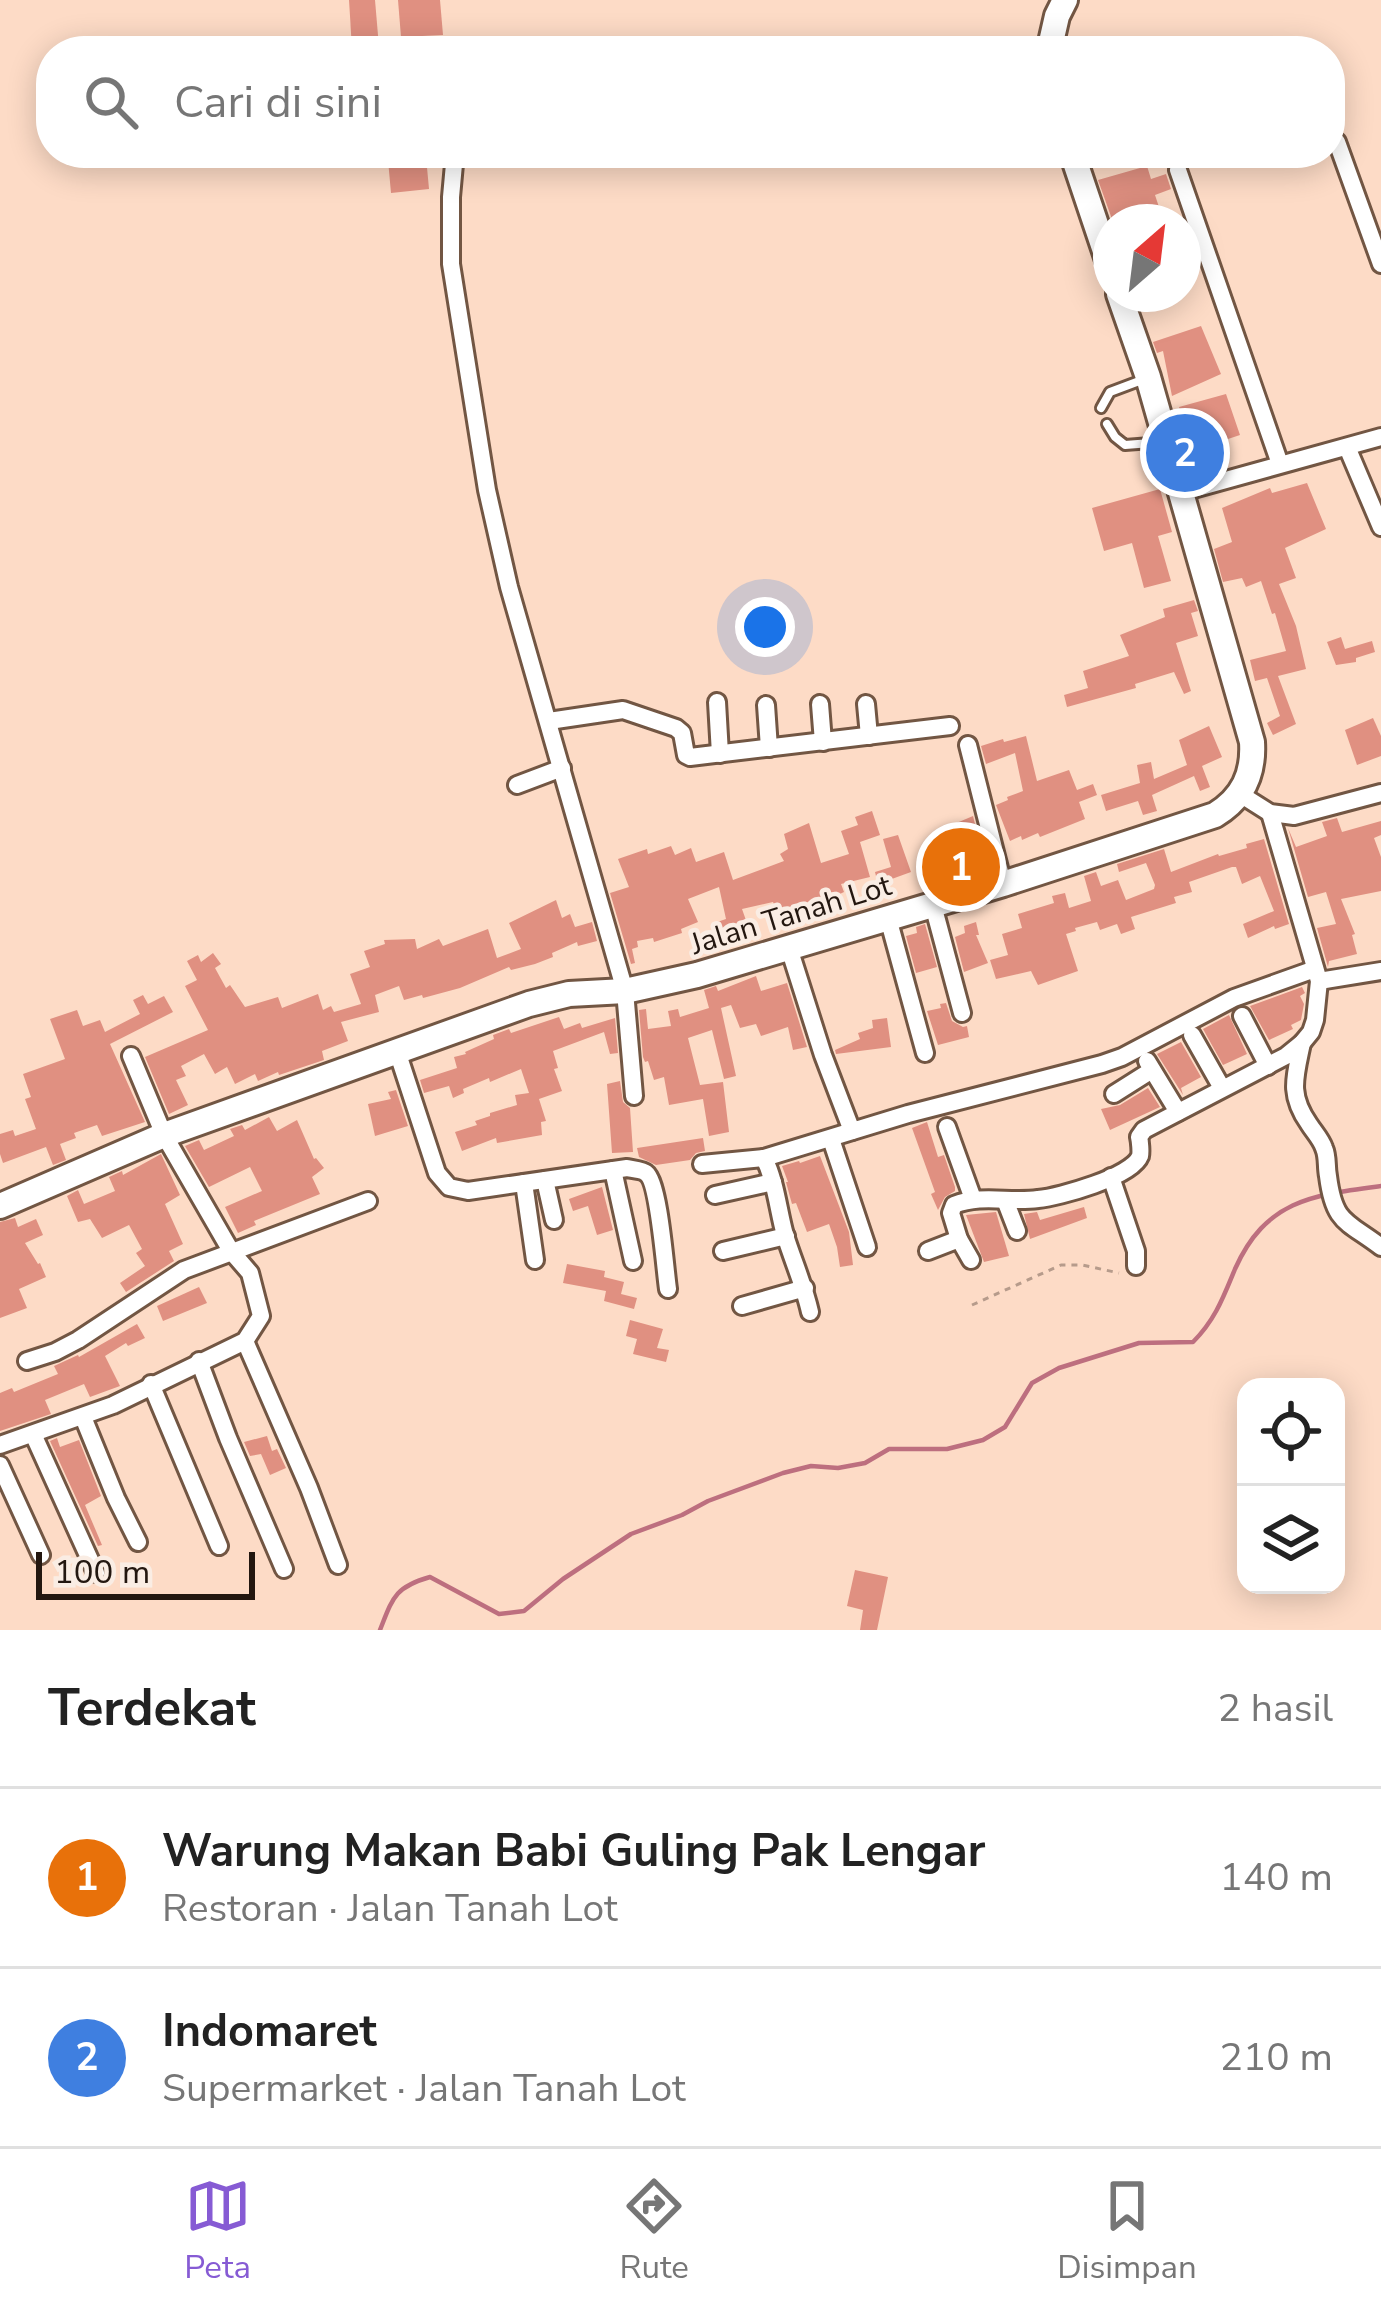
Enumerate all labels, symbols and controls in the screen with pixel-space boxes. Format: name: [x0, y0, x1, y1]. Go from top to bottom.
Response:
search box: [36, 36, 1345, 168]
icon: search: [78, 69, 144, 135]
text: Cari di sini: [174, 72, 382, 133]
north arrow: [1093, 204, 1201, 312]
pin: 2: [1146, 408, 1224, 498]
your location: [735, 597, 795, 657]
pin: 1: [922, 822, 1000, 912]
street label: Jalan Tanah Lot: [685, 865, 897, 965]
map controls: [1237, 1378, 1345, 1594]
button: locate: [1237, 1378, 1345, 1486]
button: layers: [1237, 1486, 1345, 1594]
scale bar: [36, 1546, 255, 1599]
text: 100 m: [54, 1550, 150, 1595]
text: Terdekat: [48, 1673, 256, 1743]
text: 2 hasil: [1217, 1682, 1333, 1735]
text: Warung Makan Babi Guling Pak Lengar: [162, 1821, 985, 1882]
text: 1: [75, 1851, 99, 1904]
text: 140 m: [1219, 1851, 1333, 1904]
text: Restoran · Jalan Tanah Lot: [162, 1882, 618, 1935]
text: Indomaret: [162, 2001, 377, 2062]
text: 2: [75, 2031, 99, 2084]
text: 210 m: [1219, 2031, 1333, 2084]
text: Supermarket · Jalan Tanah Lot: [162, 2062, 686, 2115]
tab: Peta: [184, 2173, 251, 2290]
tab: Rute: [619, 2173, 689, 2290]
tab: Disimpan: [1057, 2173, 1197, 2290]

